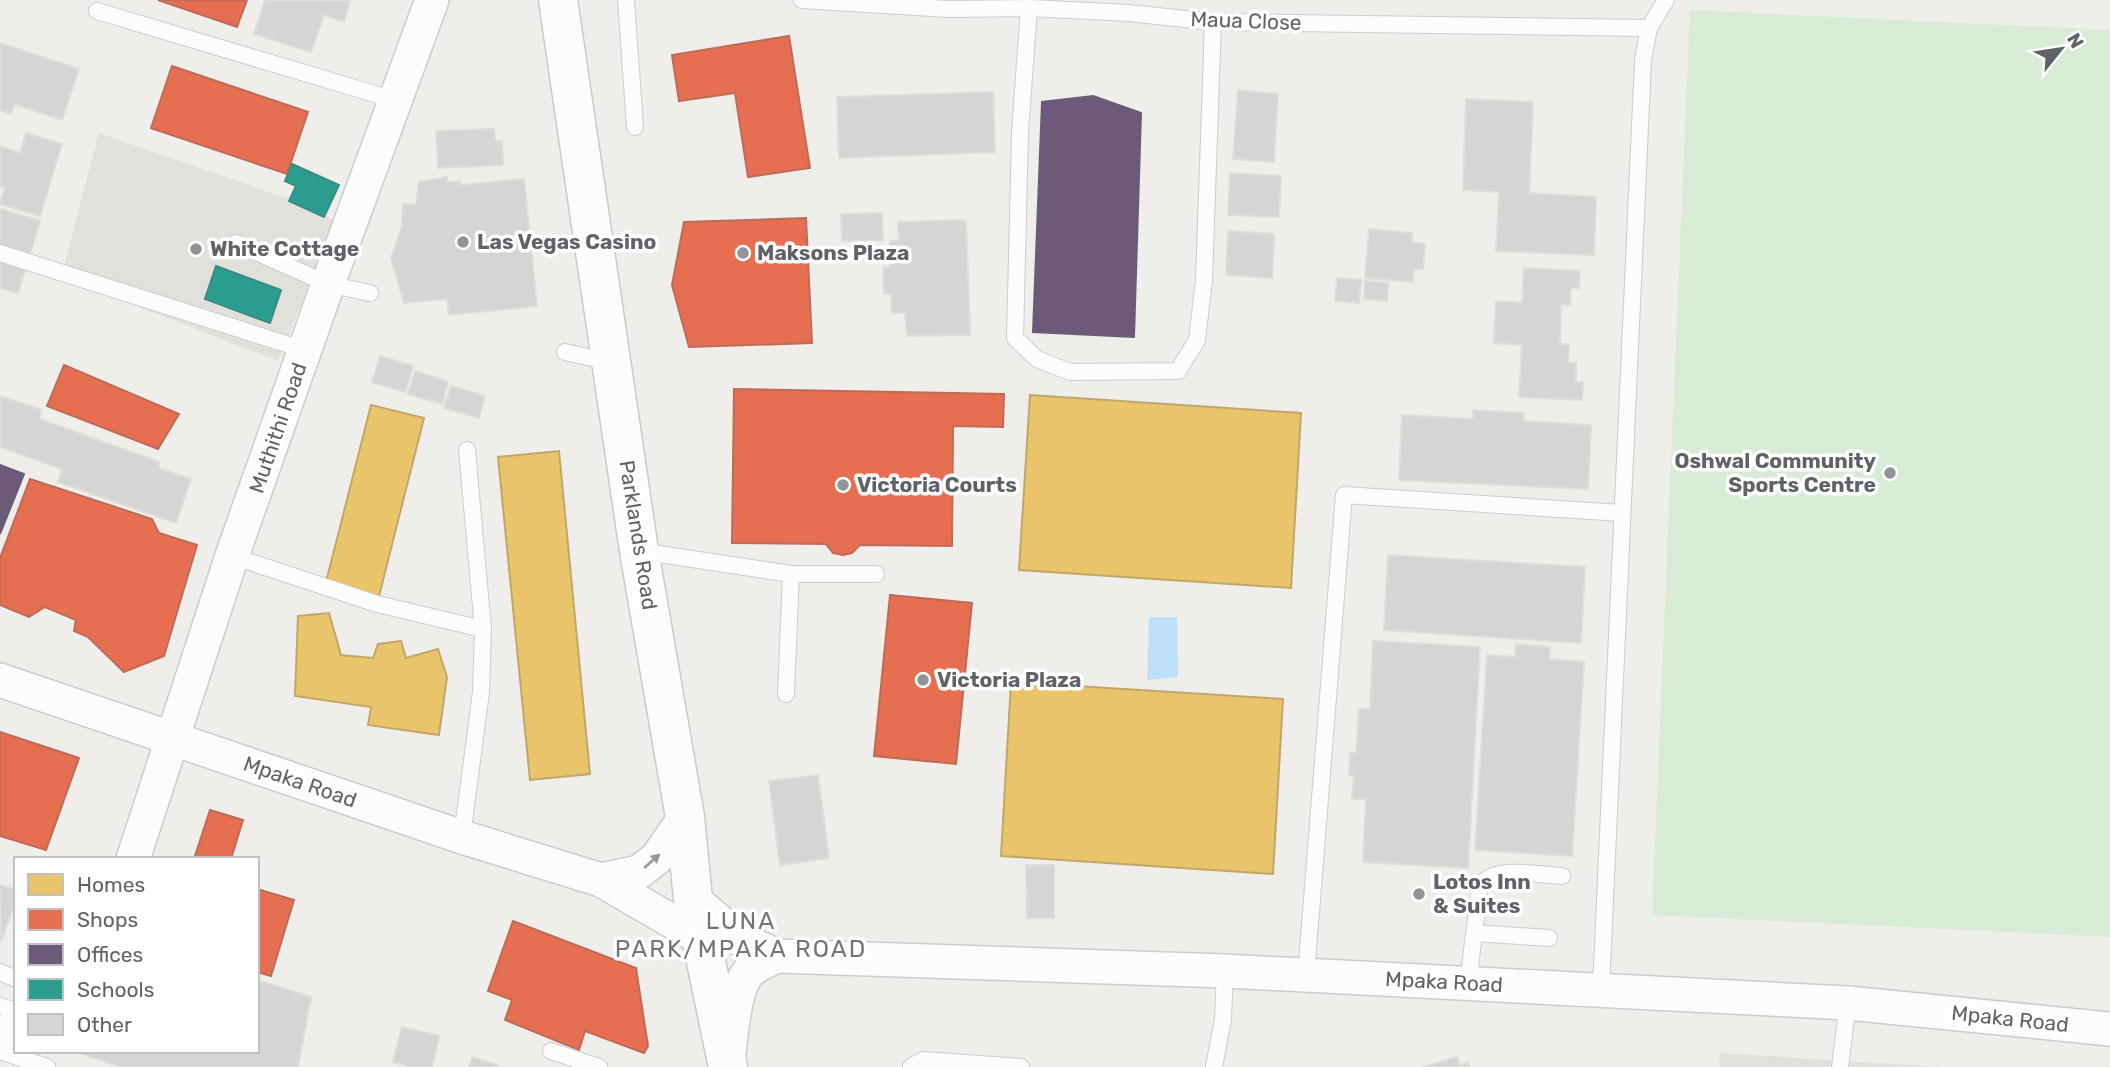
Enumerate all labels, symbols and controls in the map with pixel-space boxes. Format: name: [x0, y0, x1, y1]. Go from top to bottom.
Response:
street label: Maua Close: [1190, 6, 1302, 35]
north arrow: [2026, 14, 2096, 84]
text: N: [2062, 29, 2089, 52]
place label: Las Vegas Casino: [477, 229, 656, 254]
marker: Las Vegas Casino: [455, 234, 471, 250]
place label: White Cottage: [210, 236, 359, 261]
place label: Maksons Plaza: [757, 240, 909, 265]
marker: White Cottage: [188, 241, 204, 257]
marker: Maksons Plaza: [735, 245, 751, 261]
street label: Muthithi Road: [244, 359, 312, 496]
place label: Oshwal Community Sports Centre: [1675, 448, 1876, 497]
street label: Parklands Road: [614, 458, 663, 612]
marker: Oshwal Community Sports Centre: [1882, 465, 1898, 481]
place label: Victoria Courts: [857, 472, 1017, 497]
marker: Victoria Courts: [835, 477, 851, 493]
place label: Victoria Plaza: [937, 667, 1081, 692]
marker: Victoria Plaza: [915, 672, 931, 688]
street label: Mpaka Road: [240, 751, 360, 813]
one-way arrow: [643, 854, 660, 869]
legend: [14, 857, 259, 1053]
place label: Lotos Inn & Suites: [1433, 869, 1531, 918]
text: Homes: [77, 872, 145, 897]
marker: Lotos Inn & Suites: [1411, 886, 1427, 902]
text: Shops: [77, 907, 138, 932]
district label: LUNA PARK/MPAKA ROAD: [615, 907, 867, 963]
text: Offices: [77, 942, 143, 967]
street label: Mpaka Road: [1384, 966, 1504, 997]
text: Schools: [77, 977, 154, 1002]
street label: Mpaka Road: [1950, 1000, 2070, 1037]
text: Other: [77, 1012, 132, 1037]

